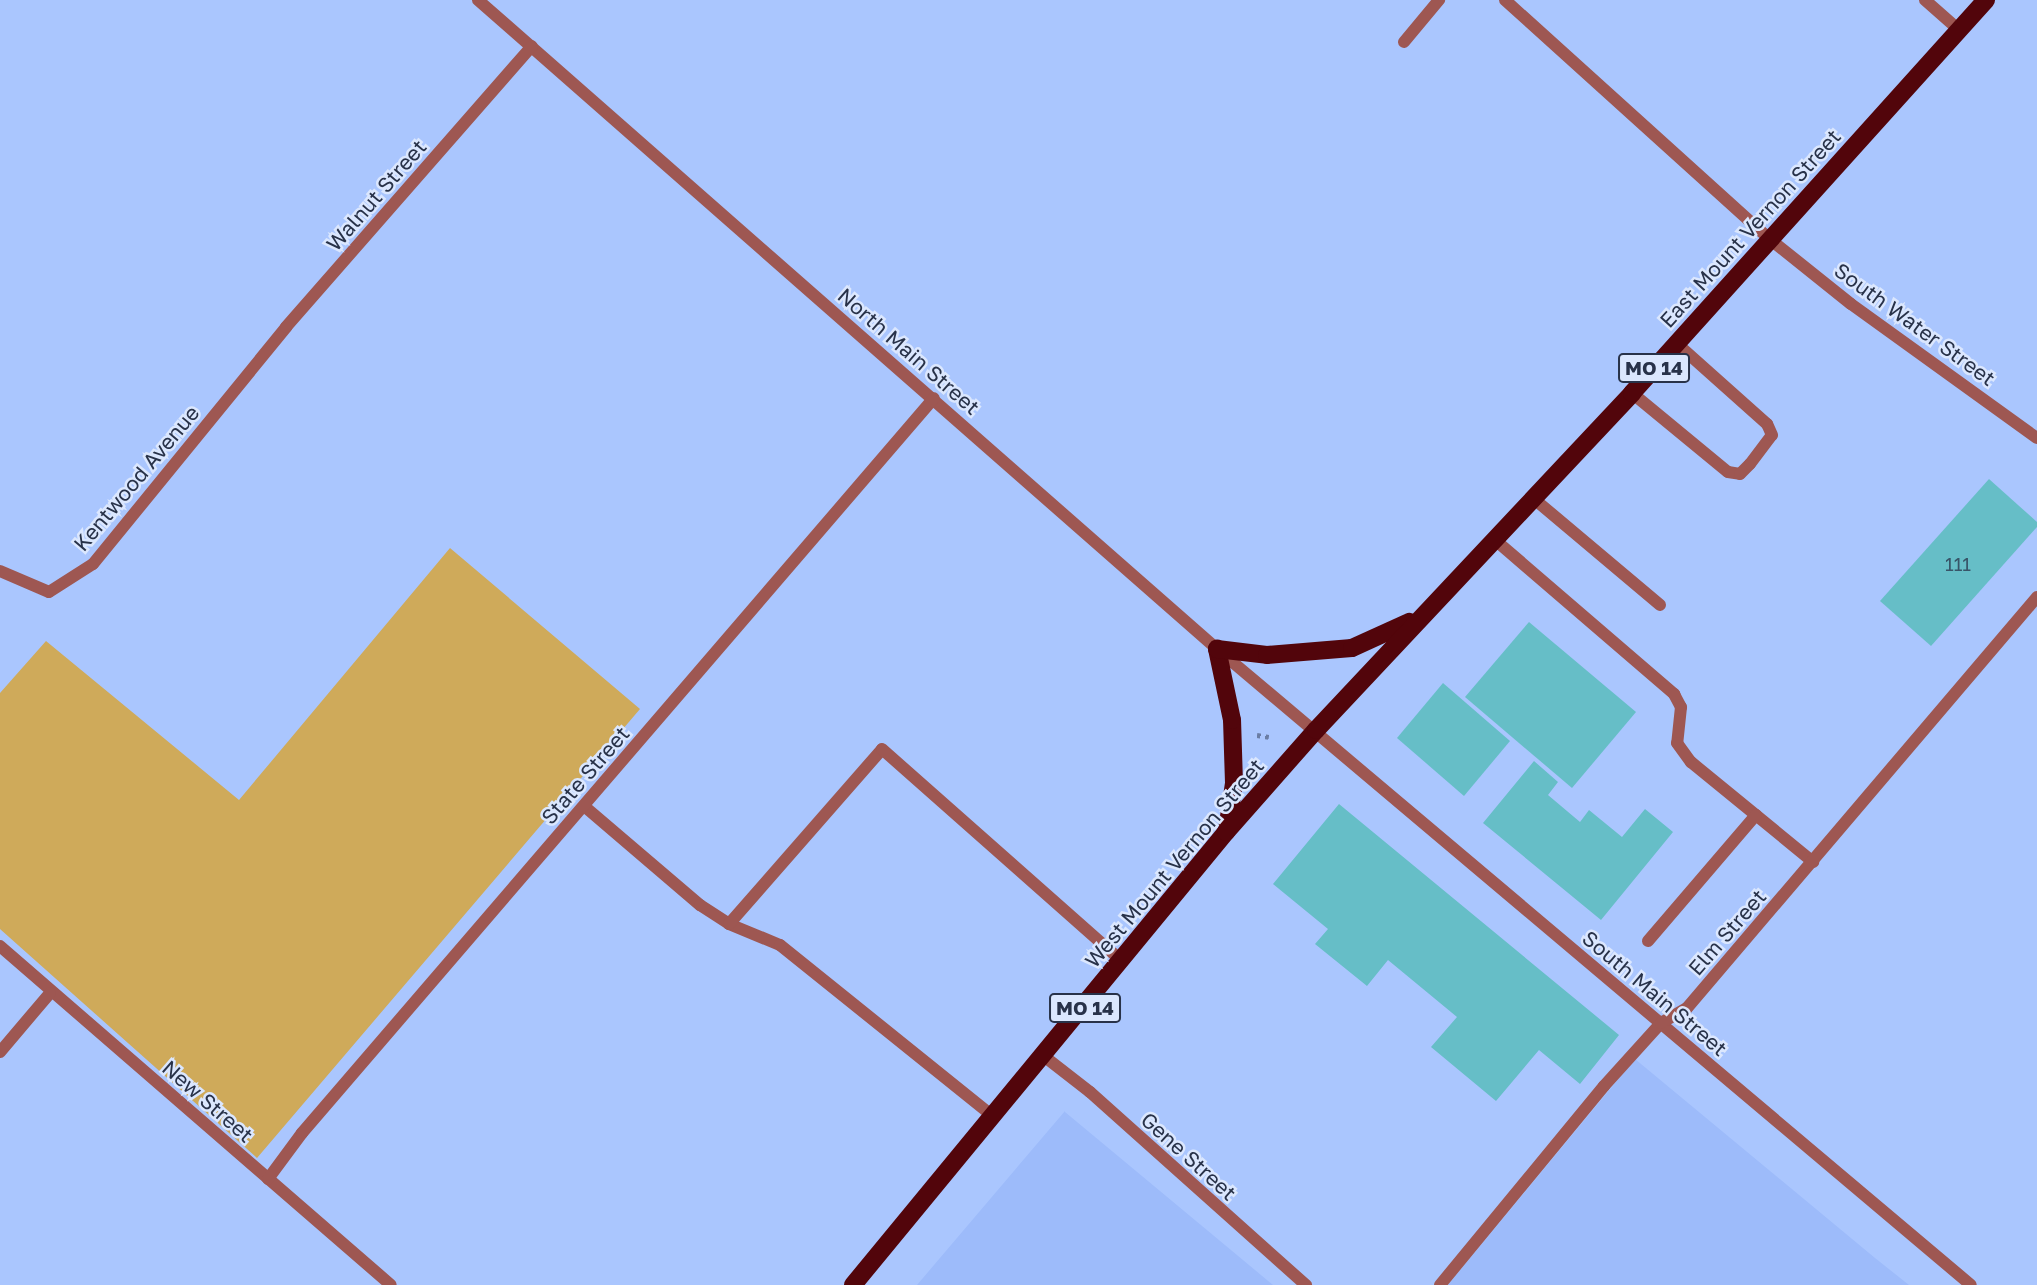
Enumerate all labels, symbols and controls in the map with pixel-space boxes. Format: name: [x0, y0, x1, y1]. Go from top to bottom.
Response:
street label: East Mount Vernon Street: [1654, 124, 1846, 332]
street label: Walnut Street: [321, 134, 431, 256]
street label: South Water Street: [1830, 257, 2000, 391]
street label: North Main Street: [833, 283, 985, 419]
road number: MO 14: [1617, 352, 1691, 384]
street label: Kentwood Avenue: [68, 400, 204, 556]
house number: 111: [1945, 553, 1971, 575]
street label: State Street: [536, 721, 634, 829]
street label: West Mount Vernon Street: [1079, 753, 1269, 973]
street label: Elm Street: [1683, 884, 1771, 980]
street label: South Main Street: [1578, 925, 1732, 1061]
road number: MO 14: [1048, 992, 1122, 1024]
street label: New Street: [157, 1055, 259, 1147]
street label: Gene Street: [1136, 1107, 1242, 1205]

